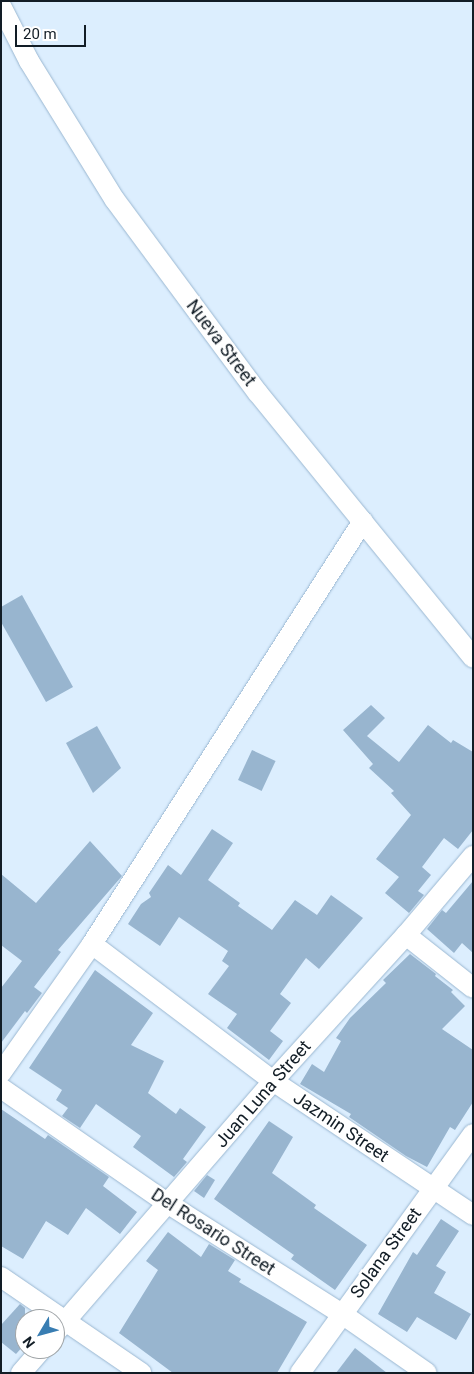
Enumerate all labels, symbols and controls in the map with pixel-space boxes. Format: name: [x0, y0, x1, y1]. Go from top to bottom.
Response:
scale bar: [18, 15, 89, 47]
text: 20 m: [23, 25, 57, 43]
street label: Nueva Street: [182, 296, 260, 390]
street label: Juan Luna Street: [211, 1036, 315, 1152]
street label: Jazmin Street: [289, 1087, 393, 1167]
street label: Del Rosario Street: [147, 1184, 279, 1280]
street label: Solana Street: [346, 1203, 426, 1303]
north arrow: [15, 1309, 65, 1359]
text: N: [19, 1334, 38, 1351]

